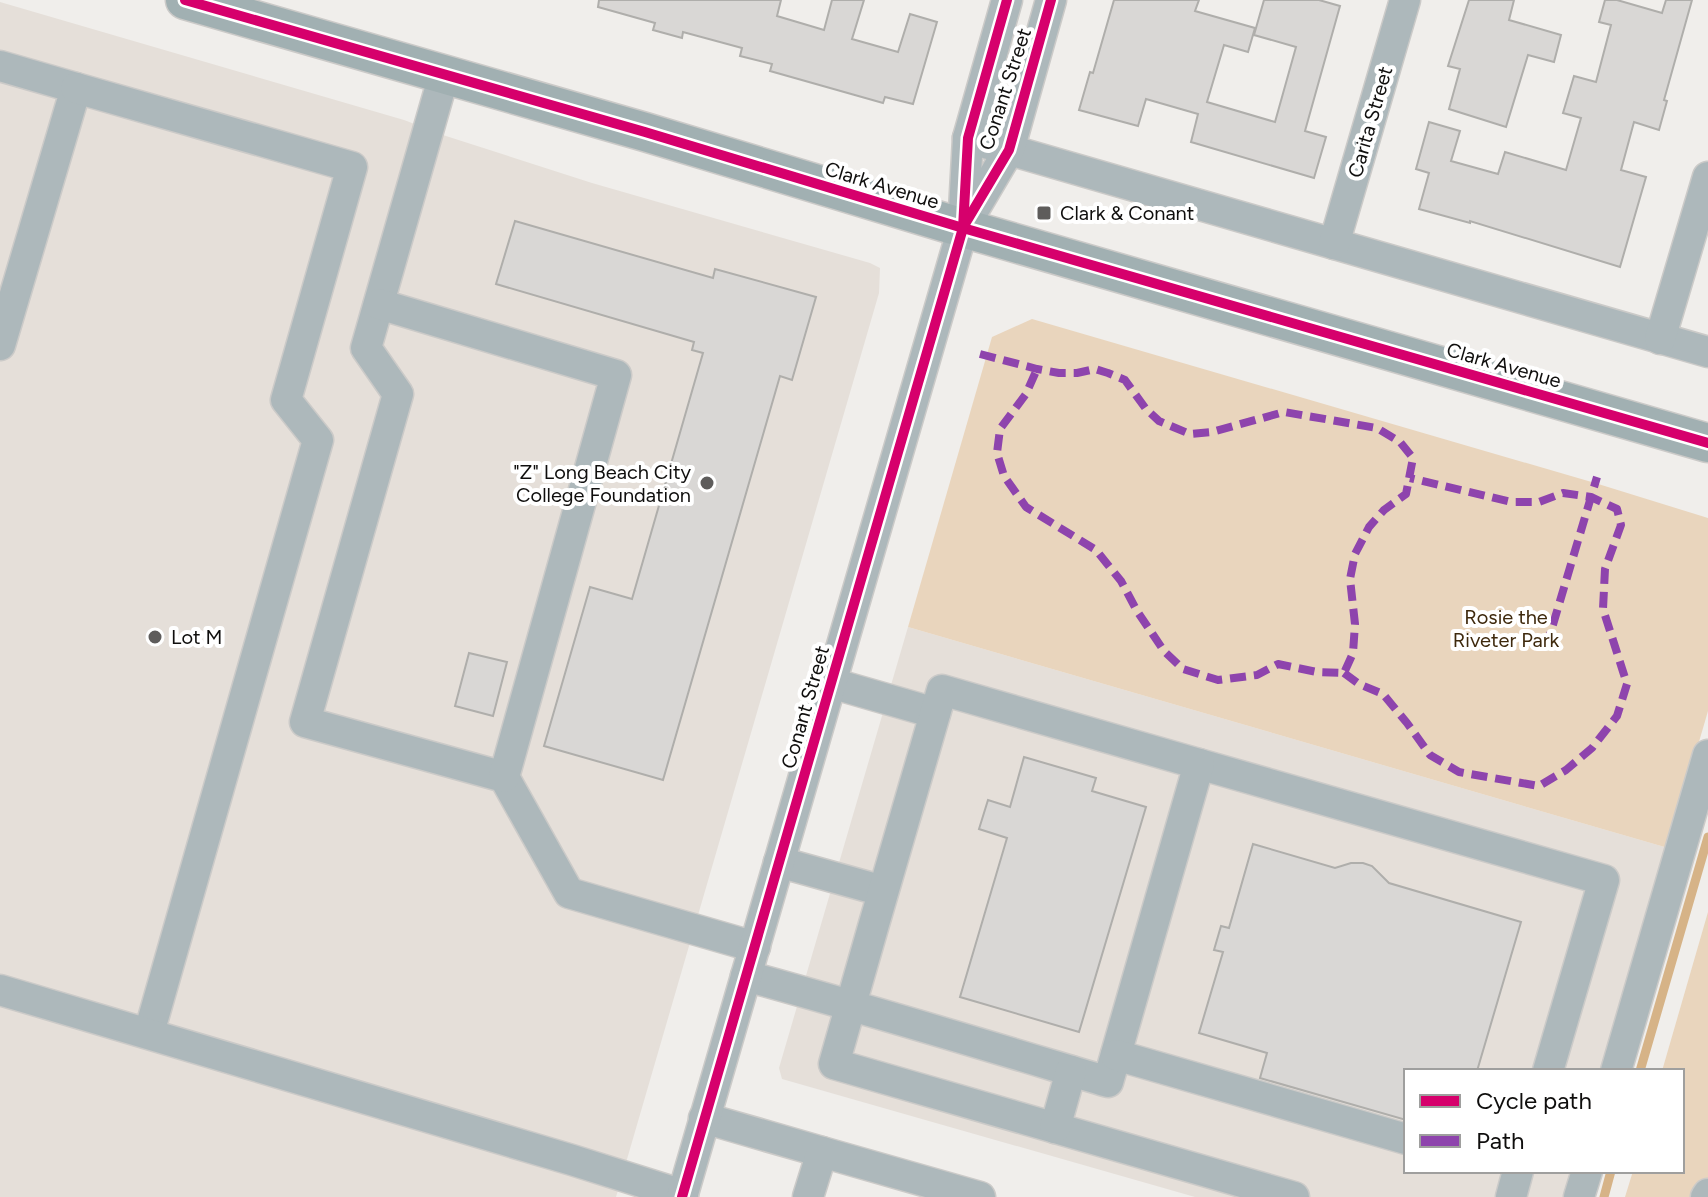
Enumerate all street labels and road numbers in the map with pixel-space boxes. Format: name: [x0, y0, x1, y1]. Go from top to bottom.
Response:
street label: Conant Street: [974, 25, 1036, 153]
street label: Carita Street: [1343, 64, 1397, 180]
street label: Clark Avenue: [822, 156, 942, 214]
street label: Clark Avenue: [1444, 337, 1564, 393]
street label: Conant Street: [776, 643, 834, 771]

